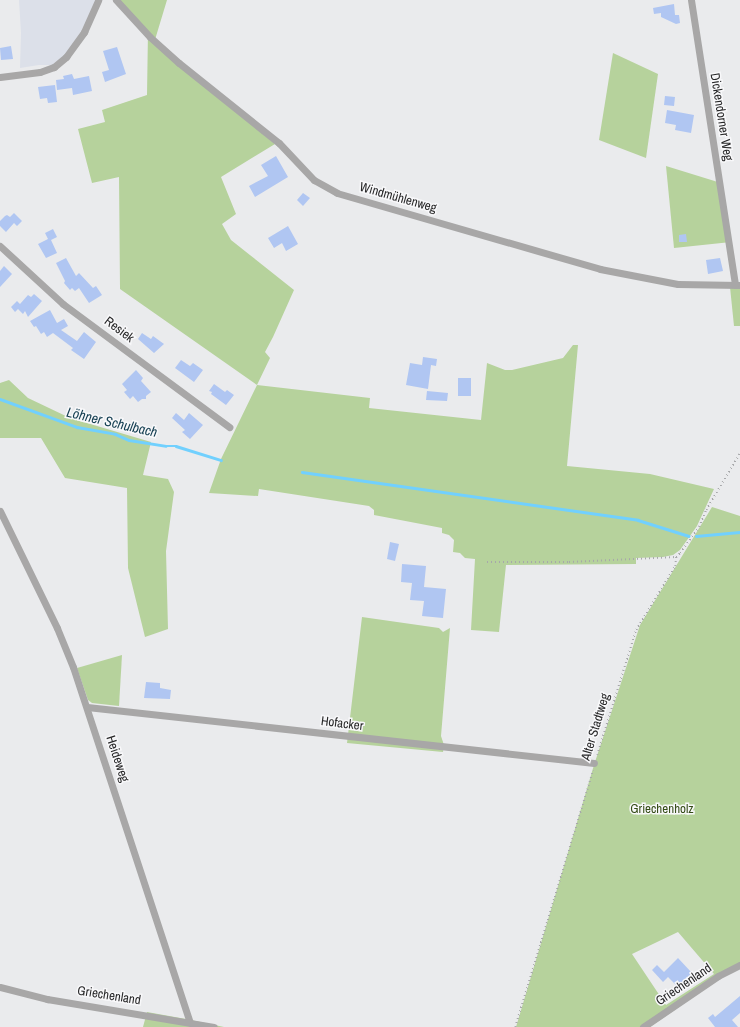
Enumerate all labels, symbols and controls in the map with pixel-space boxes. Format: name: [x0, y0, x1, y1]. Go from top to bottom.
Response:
street label: Dickendorner Weg: [706, 72, 736, 162]
street label: Windmühlenweg: [358, 180, 438, 216]
street label: Resiek: [101, 314, 137, 346]
water label: Löhner Schulbach: [65, 403, 159, 441]
street label: Alter Stadtweg: [578, 692, 614, 762]
street label: Hofacker: [320, 714, 364, 734]
street label: Heideweg: [102, 734, 132, 784]
park label: Griechenholz: [630, 801, 694, 817]
street label: Griechenland: [653, 961, 715, 1009]
street label: Griechenland: [76, 983, 142, 1009]

